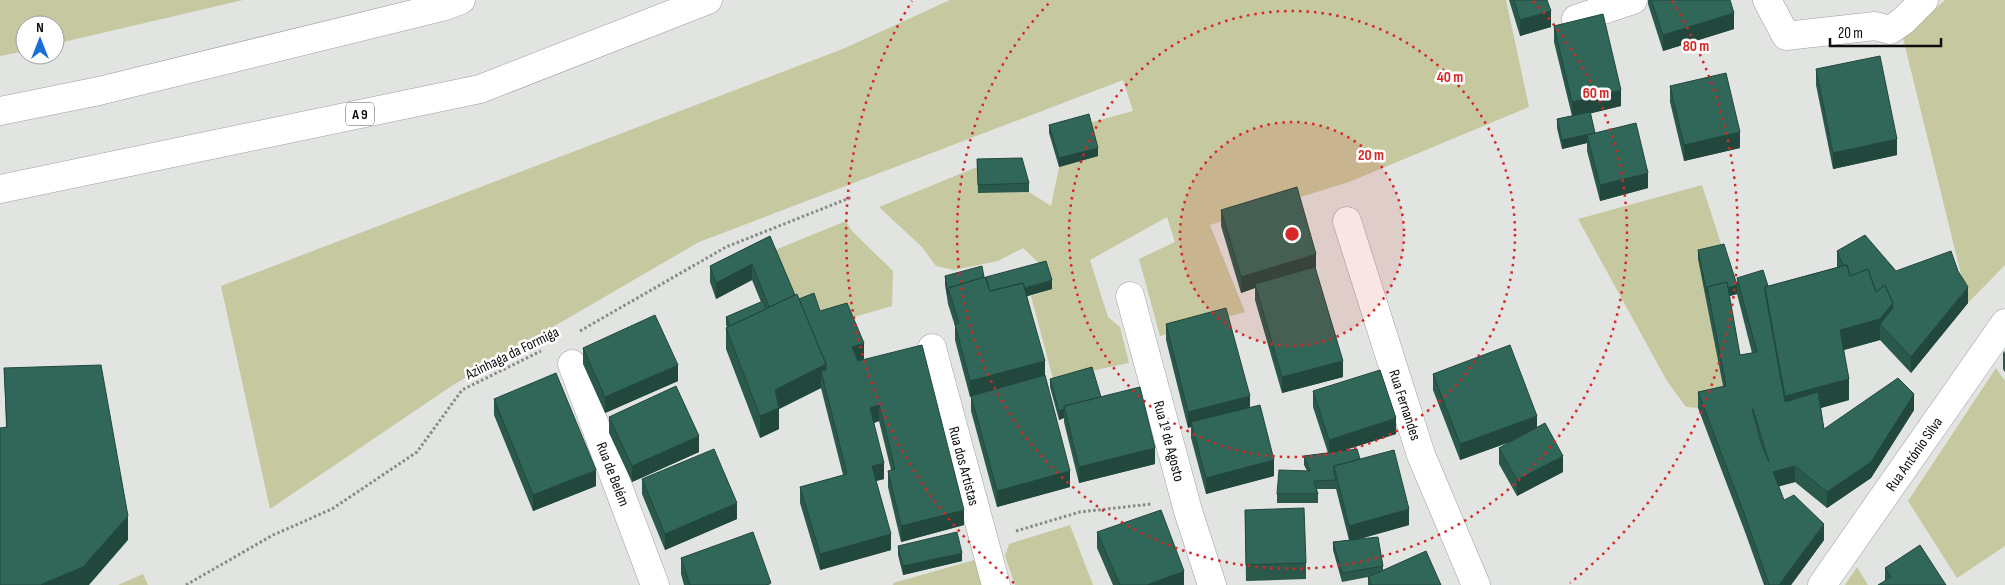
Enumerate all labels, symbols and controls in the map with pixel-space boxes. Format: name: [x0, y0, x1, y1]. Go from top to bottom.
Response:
north arrow: [15, 15, 65, 65]
scale bar: [1830, 15, 1941, 47]
text: N: [36, 19, 44, 36]
text: 20 m: [1838, 24, 1863, 43]
text: 80 m: [1683, 37, 1709, 56]
text: 40 m: [1437, 68, 1463, 87]
text: 60 m: [1583, 84, 1609, 103]
road number: A 9: [346, 102, 374, 126]
text: 20 m: [1358, 146, 1384, 165]
centre of rings: [1283, 225, 1301, 243]
street label: Azinhaga da Formiga: [461, 323, 562, 385]
street label: Rua Fernandes: [1384, 367, 1425, 443]
street label: Rua 1º de Agosto: [1149, 399, 1188, 484]
street label: Rua António Silva: [1882, 413, 1947, 495]
street label: Rua dos Artistas: [944, 424, 983, 508]
street label: Rua de Belém: [592, 439, 633, 509]

